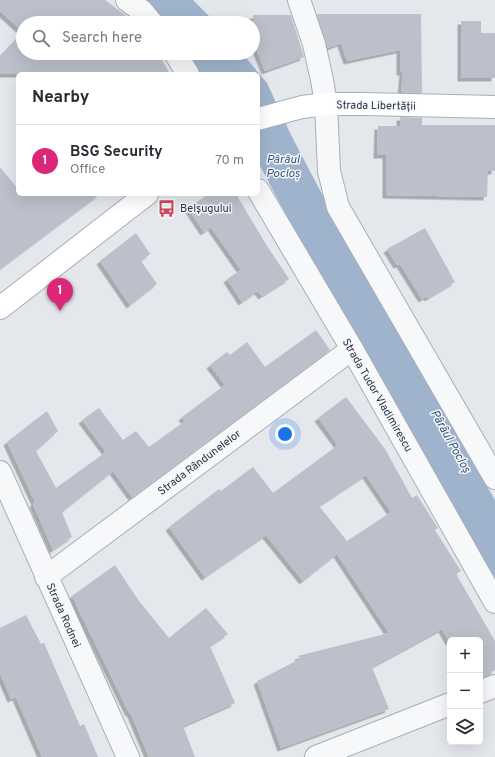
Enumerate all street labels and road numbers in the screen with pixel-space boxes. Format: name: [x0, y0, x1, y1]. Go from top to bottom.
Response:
street label: Strada Libertății: [336, 98, 416, 114]
street label: Strada Tudor Vladimirescu: [339, 336, 415, 455]
street label: Strada Rândunelelor: [155, 427, 244, 499]
street label: Strada Rodnei: [43, 581, 84, 650]

